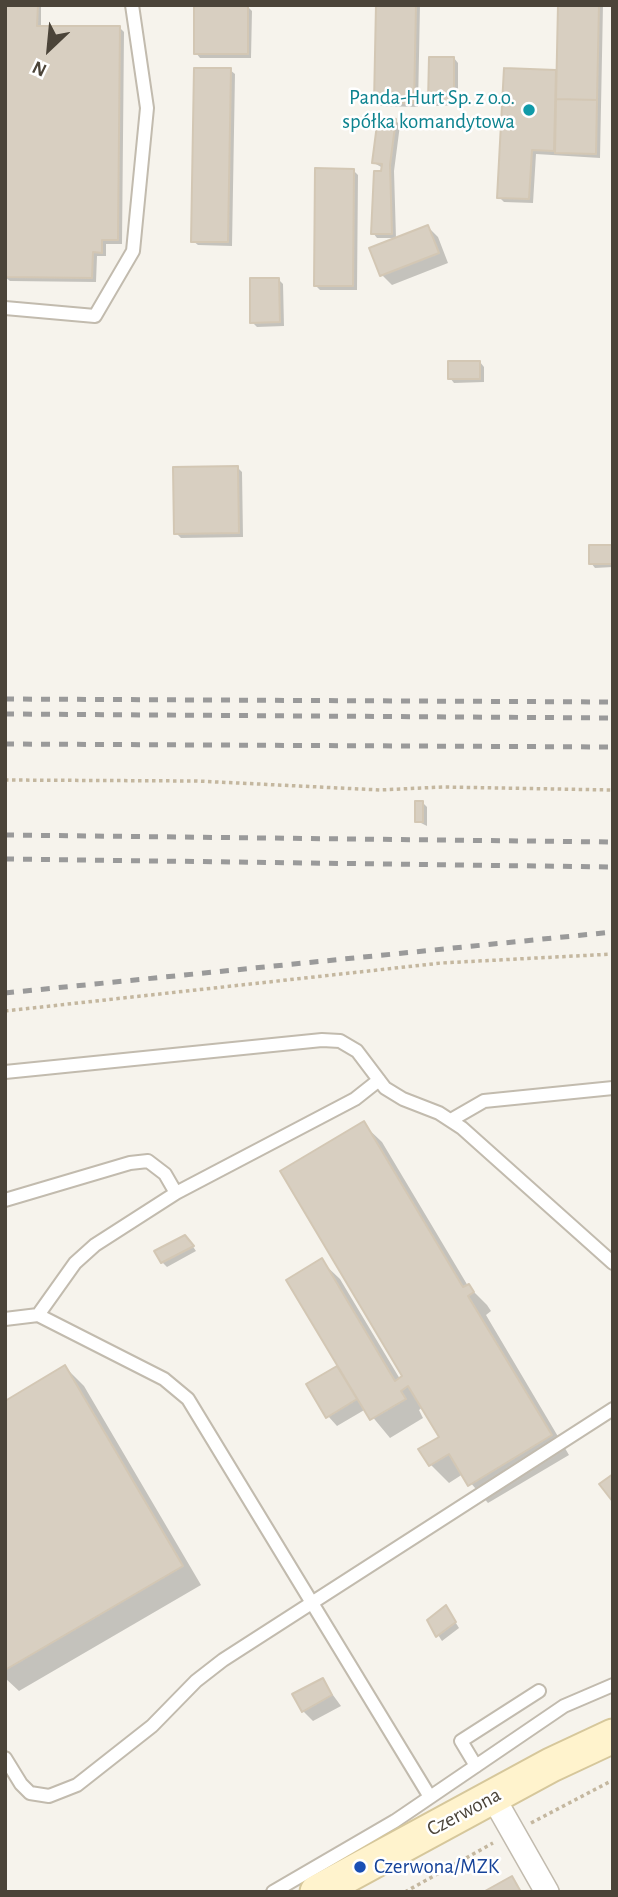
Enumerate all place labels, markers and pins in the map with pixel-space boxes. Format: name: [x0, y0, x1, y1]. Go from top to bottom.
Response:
place label: Panda-Hurt Sp. z o.o. spółka komandytowa: [342, 85, 515, 135]
marker: Panda-Hurt Sp. z o.o. spółka komandytowa: [521, 102, 537, 118]
place label: Czerwona/MZK: [374, 1854, 499, 1880]
marker: Czerwona/MZK: [352, 1859, 368, 1875]

